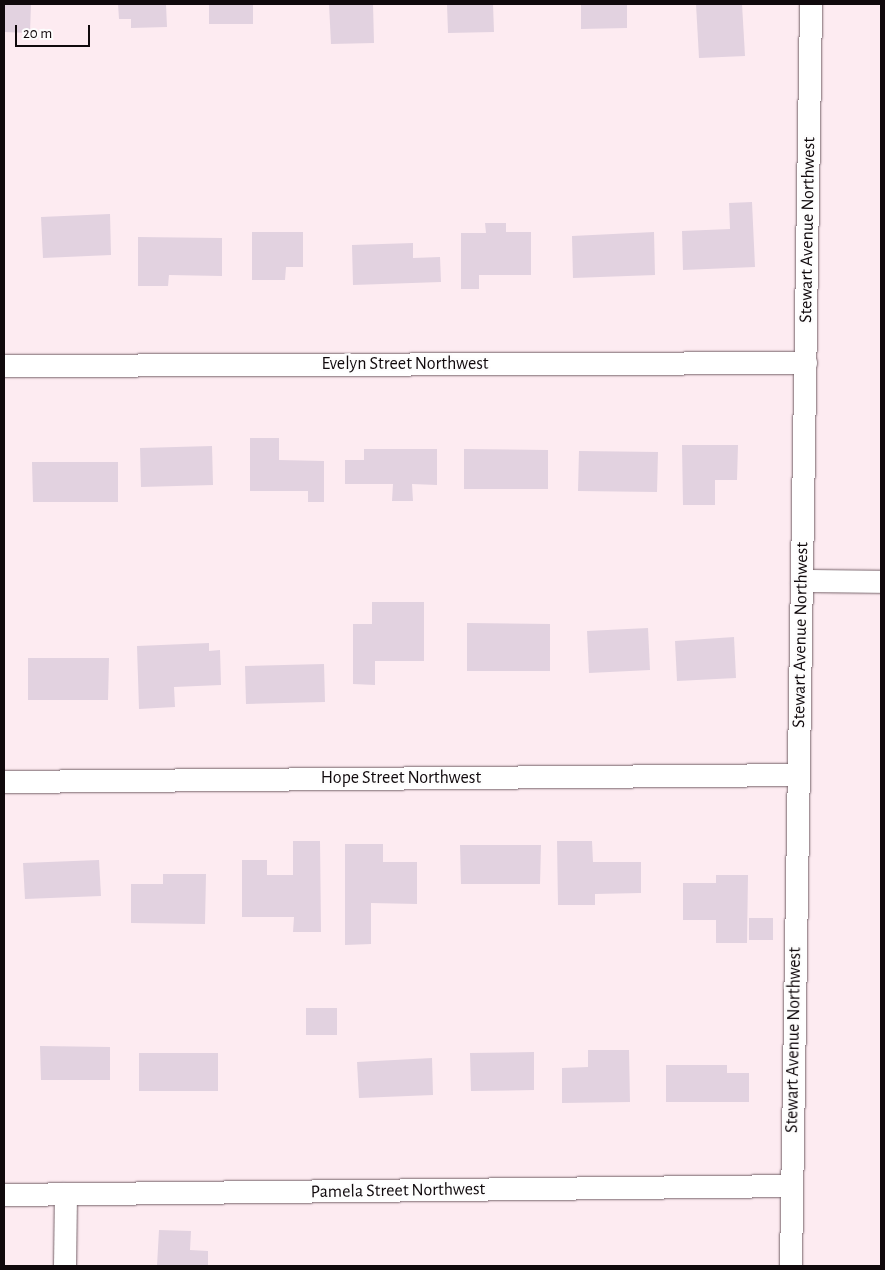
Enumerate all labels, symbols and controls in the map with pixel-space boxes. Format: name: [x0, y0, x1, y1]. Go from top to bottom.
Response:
scale bar: [18, 15, 92, 47]
text: 20 m: [23, 26, 52, 41]
street label: Stewart Avenue Northwest: [796, 137, 820, 323]
street label: Evelyn Street Northwest: [321, 353, 489, 375]
street label: Stewart Avenue Northwest: [789, 542, 813, 728]
street label: Hope Street Northwest: [321, 767, 481, 789]
street label: Stewart Avenue Northwest: [782, 947, 806, 1133]
street label: Pamela Street Northwest: [311, 1179, 485, 1203]

